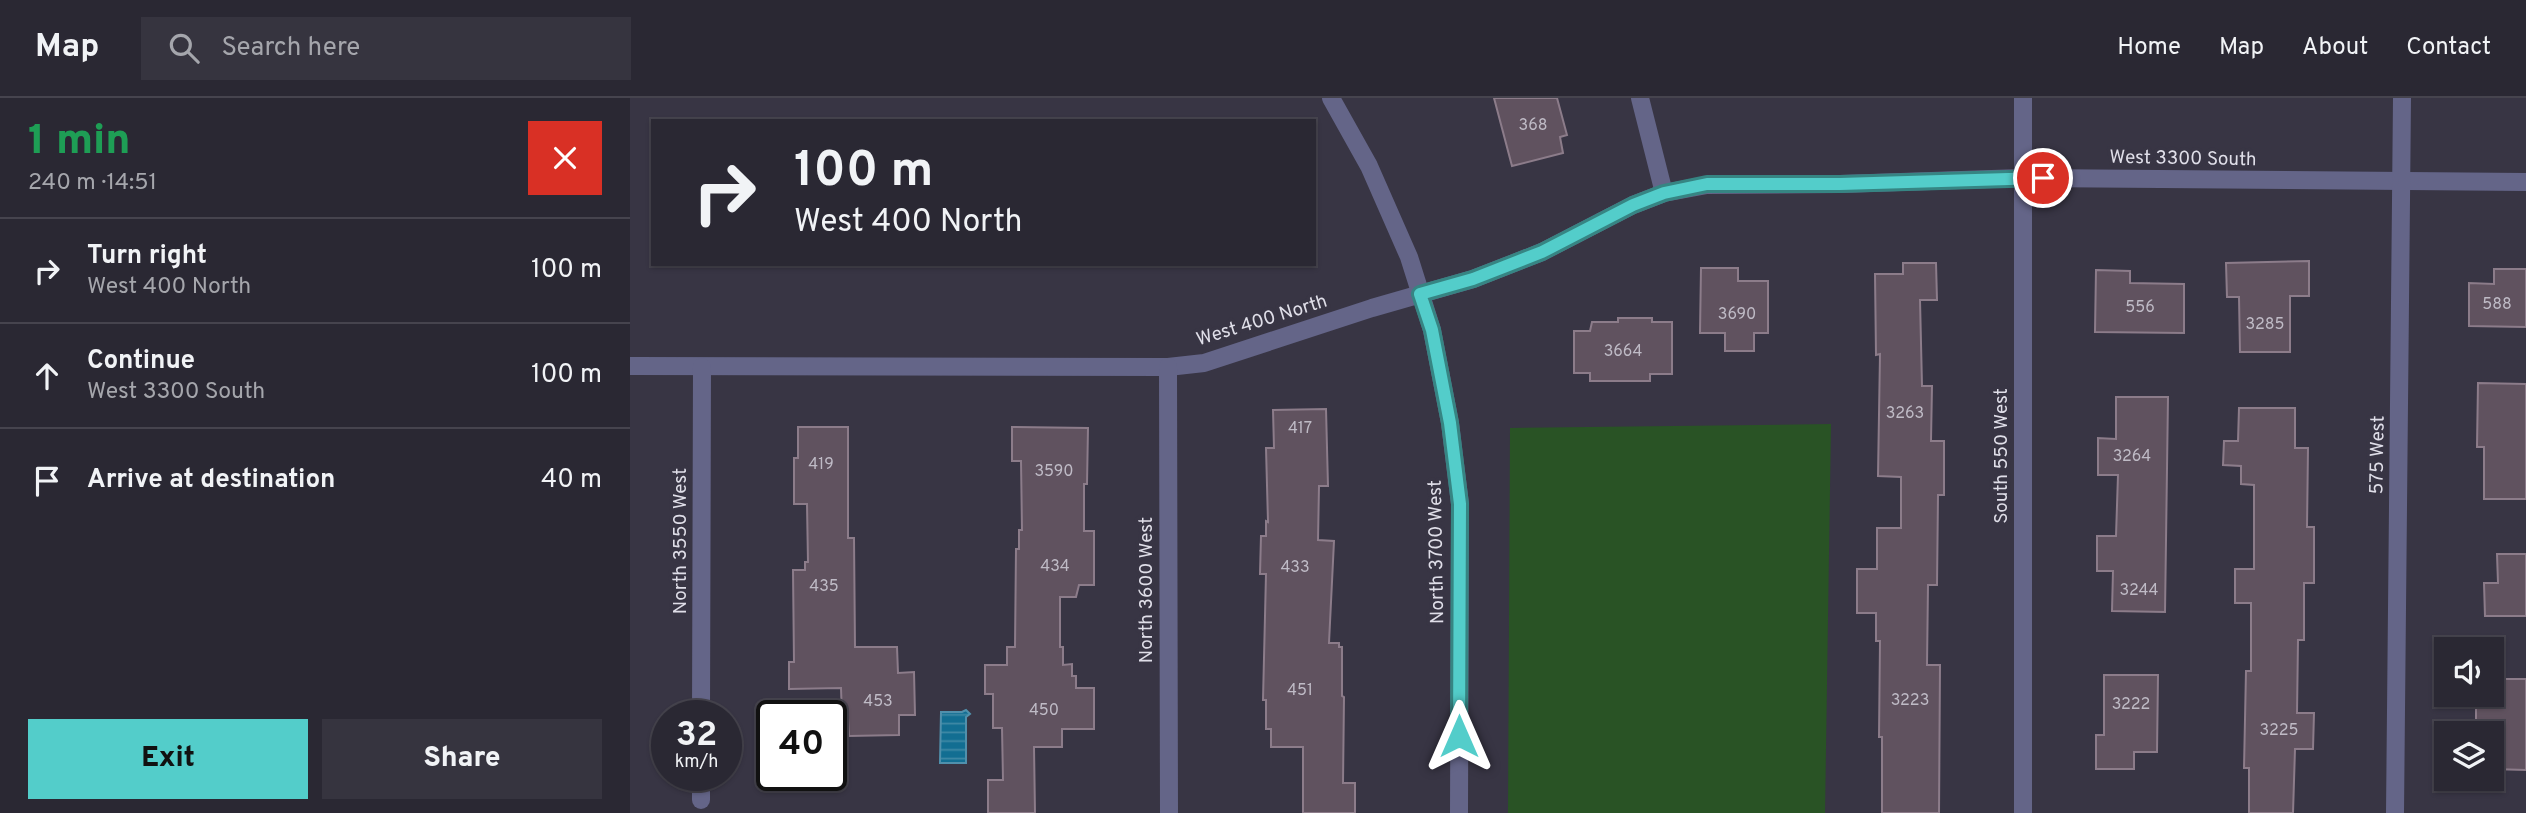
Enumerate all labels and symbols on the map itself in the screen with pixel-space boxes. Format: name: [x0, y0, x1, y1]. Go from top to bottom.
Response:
house number: 368: [1519, 116, 1547, 136]
street label: West 3300 South: [2109, 146, 2257, 172]
pin: [2013, 148, 2073, 208]
street label: West 400 North: [1194, 290, 1330, 352]
house number: 588: [2482, 295, 2512, 315]
house number: 556: [2125, 298, 2155, 318]
house number: 3690: [1718, 305, 1756, 325]
house number: 3285: [2246, 315, 2284, 335]
house number: 3664: [1604, 342, 1642, 362]
street label: South 550 West: [1990, 388, 2014, 524]
house number: 3263: [1886, 404, 1924, 424]
street label: 575 West: [2365, 415, 2391, 495]
house number: 417: [1288, 419, 1312, 439]
house number: 3264: [2113, 447, 2151, 467]
house number: 419: [808, 455, 834, 475]
house number: 3590: [1034, 462, 1074, 482]
street label: North 3550 West: [669, 468, 693, 614]
street label: North 3700 West: [1424, 480, 1450, 624]
street label: North 3600 West: [1135, 517, 1159, 663]
house number: 434: [1040, 557, 1070, 577]
house number: 433: [1280, 558, 1310, 578]
house number: 435: [809, 577, 839, 597]
house number: 3244: [2120, 581, 2158, 601]
house number: 451: [1287, 681, 1313, 701]
house number: 3223: [1891, 691, 1929, 711]
house number: 453: [863, 692, 893, 712]
house number: 3222: [2112, 695, 2150, 715]
position arrow: [1422, 699, 1496, 773]
speed limit sign: 40: [756, 700, 847, 791]
house number: 450: [1029, 701, 1059, 721]
house number: 3225: [2260, 721, 2298, 741]

